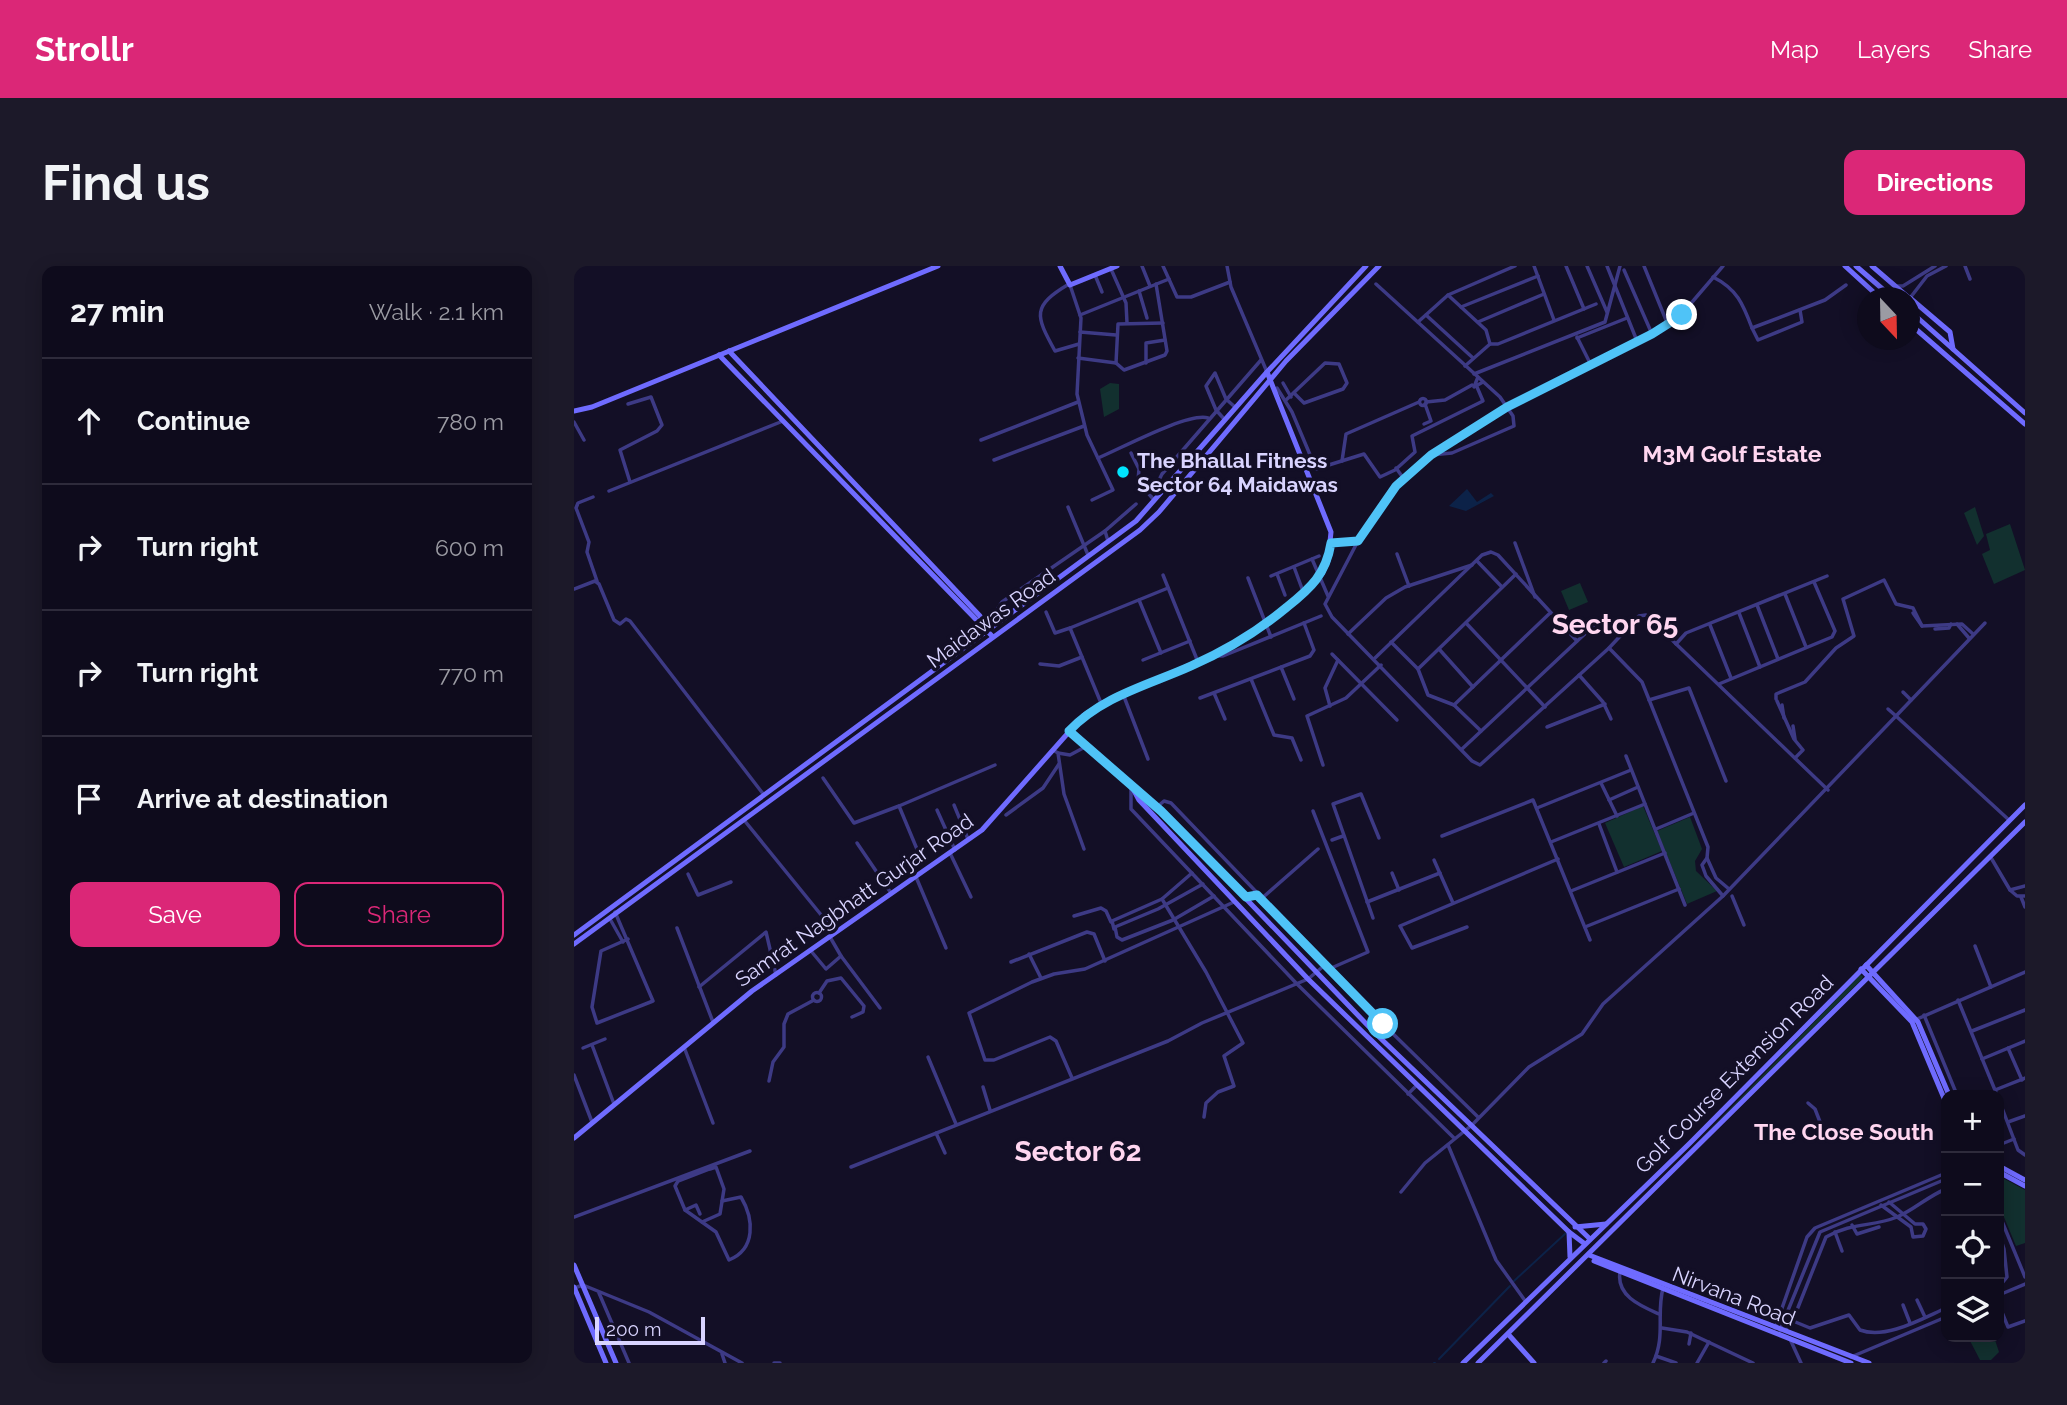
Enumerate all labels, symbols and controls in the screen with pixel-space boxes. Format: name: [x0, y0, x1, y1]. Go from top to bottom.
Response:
text: Strollr: [35, 30, 134, 69]
text: Map: [1770, 35, 1819, 64]
text: Layers: [1857, 35, 1930, 64]
text: Share: [1968, 35, 2032, 64]
button: Directions: [1844, 150, 2025, 215]
text: Find us: [42, 154, 210, 211]
north arrow: [1857, 287, 1920, 350]
text: 27 min: [70, 294, 165, 329]
text: Walk · 2.1 km: [369, 298, 504, 325]
route end: [1666, 299, 1697, 330]
icon: ahead: [70, 402, 108, 440]
text: Continue: [137, 406, 250, 436]
text: 780 m: [437, 408, 504, 435]
district label: M3M Golf Estate: [1643, 440, 1822, 467]
place label: The Bhallal Fitness Sector 64 Maidawas: [1137, 448, 1338, 497]
marker: The Bhallal Fitness Sector 64 Maidawas: [1115, 464, 1131, 480]
icon: right: [70, 528, 108, 566]
text: Turn right: [137, 532, 258, 562]
text: 600 m: [435, 534, 504, 561]
street label: Maidawas Road: [922, 563, 1060, 673]
district label: Sector 65: [1552, 608, 1678, 641]
icon: right: [70, 654, 108, 692]
text: Turn right: [137, 658, 258, 688]
text: 770 m: [438, 660, 504, 687]
icon: arrive: [70, 780, 108, 818]
text: Arrive at destination: [137, 784, 388, 814]
street label: Samrat Nagbhatt Gurjar Road: [730, 808, 978, 992]
button: Save: [70, 882, 280, 947]
button: Share: [294, 882, 504, 947]
street label: Golf Course Extension Road: [1630, 970, 1838, 1178]
route start: [1367, 1008, 1398, 1039]
map controls: [1941, 1090, 2004, 1342]
button: +: [1941, 1090, 2004, 1153]
district label: The Close South: [1754, 1118, 1934, 1145]
district label: Sector 62: [1014, 1135, 1142, 1168]
button: −: [1941, 1153, 2004, 1216]
button: locate: [1941, 1216, 2004, 1279]
street label: Nirvana Road: [1669, 1261, 1799, 1331]
button: layers: [1941, 1279, 2004, 1342]
scale bar: [595, 1314, 705, 1346]
text: 200 m: [606, 1318, 661, 1340]

